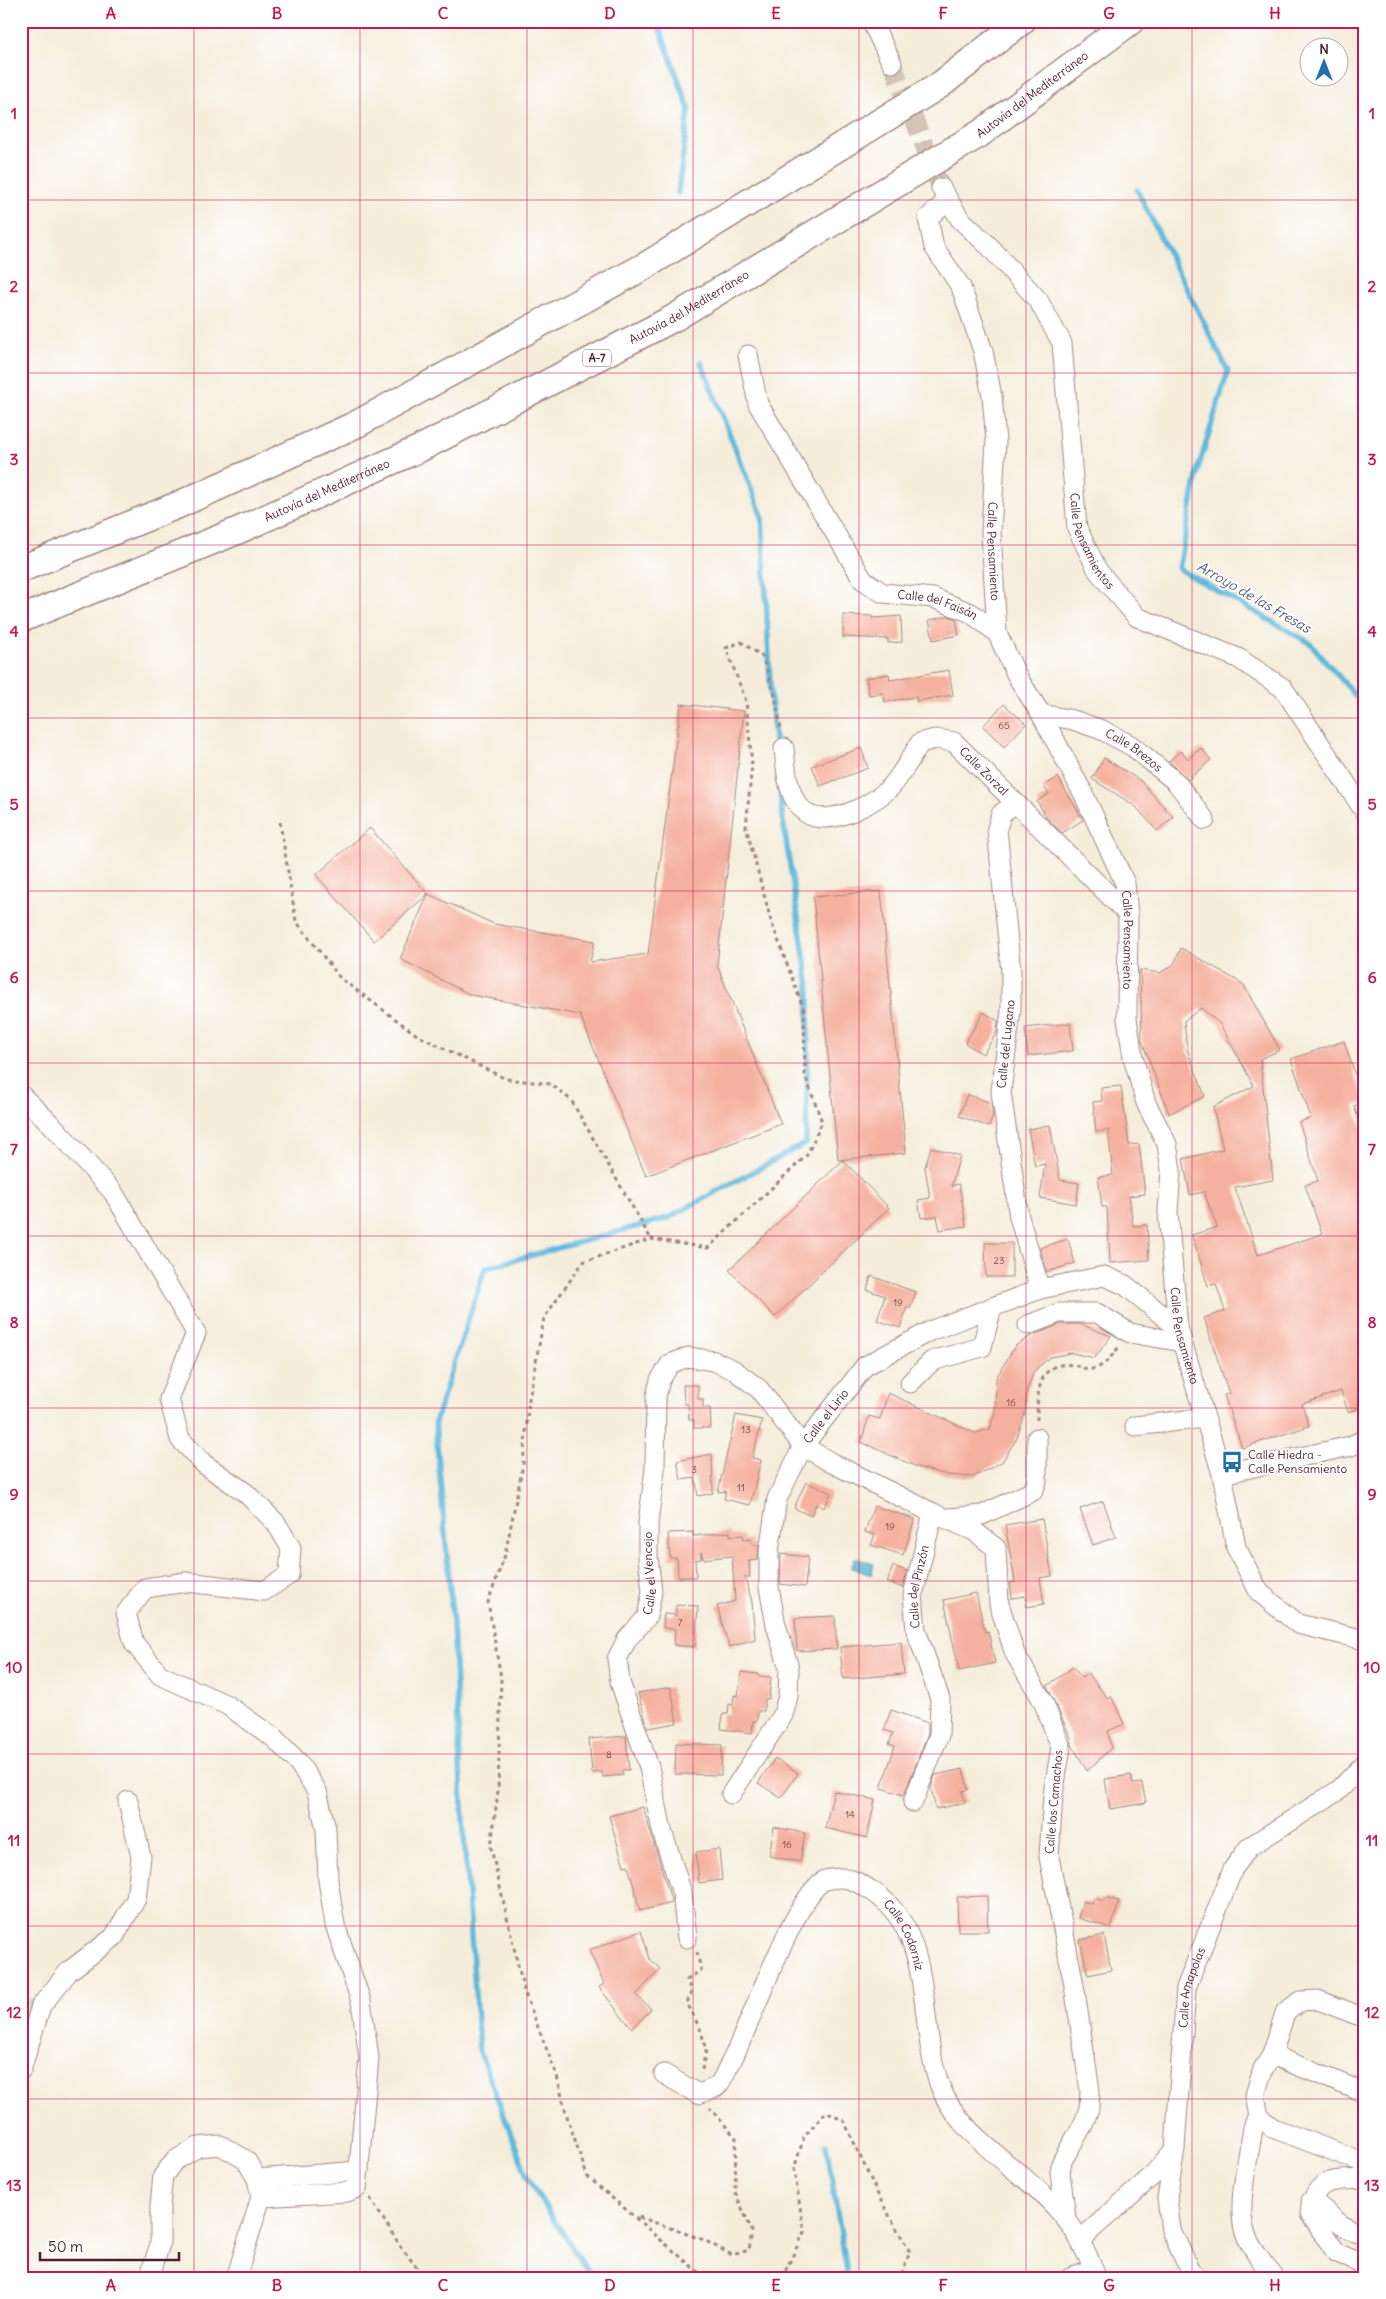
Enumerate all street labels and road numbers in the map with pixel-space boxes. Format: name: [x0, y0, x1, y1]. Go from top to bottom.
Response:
street label: Autovía del Mediterráneo: [974, 48, 1091, 141]
street label: Autovía del Mediterráneo: [626, 266, 752, 347]
road number: A-7: [583, 349, 611, 366]
street label: Autovía del Mediterráneo: [262, 455, 392, 525]
street label: Calle Pensamientos: [1067, 492, 1118, 592]
street label: Calle Pensamiento: [984, 501, 1003, 602]
street label: Calle del Faisán: [897, 586, 981, 623]
street label: Calle Brezos: [1103, 725, 1166, 775]
street label: Calle Zorzal: [956, 744, 1012, 798]
street label: Calle Pensamiento: [1119, 890, 1136, 990]
street label: Calle del Lugano: [993, 999, 1018, 1089]
street label: Calle Pensamiento: [1168, 1286, 1203, 1386]
street label: Calle el Lirio: [800, 1386, 852, 1446]
street label: Calle el Vencejo: [640, 1531, 659, 1616]
street label: Calle del Pinzón: [905, 1543, 932, 1629]
street label: Calle los Camachos: [1041, 1749, 1066, 1855]
street label: Calle Codorniz: [881, 1896, 927, 1972]
street label: Calle Amapolas: [1175, 1945, 1208, 2028]

